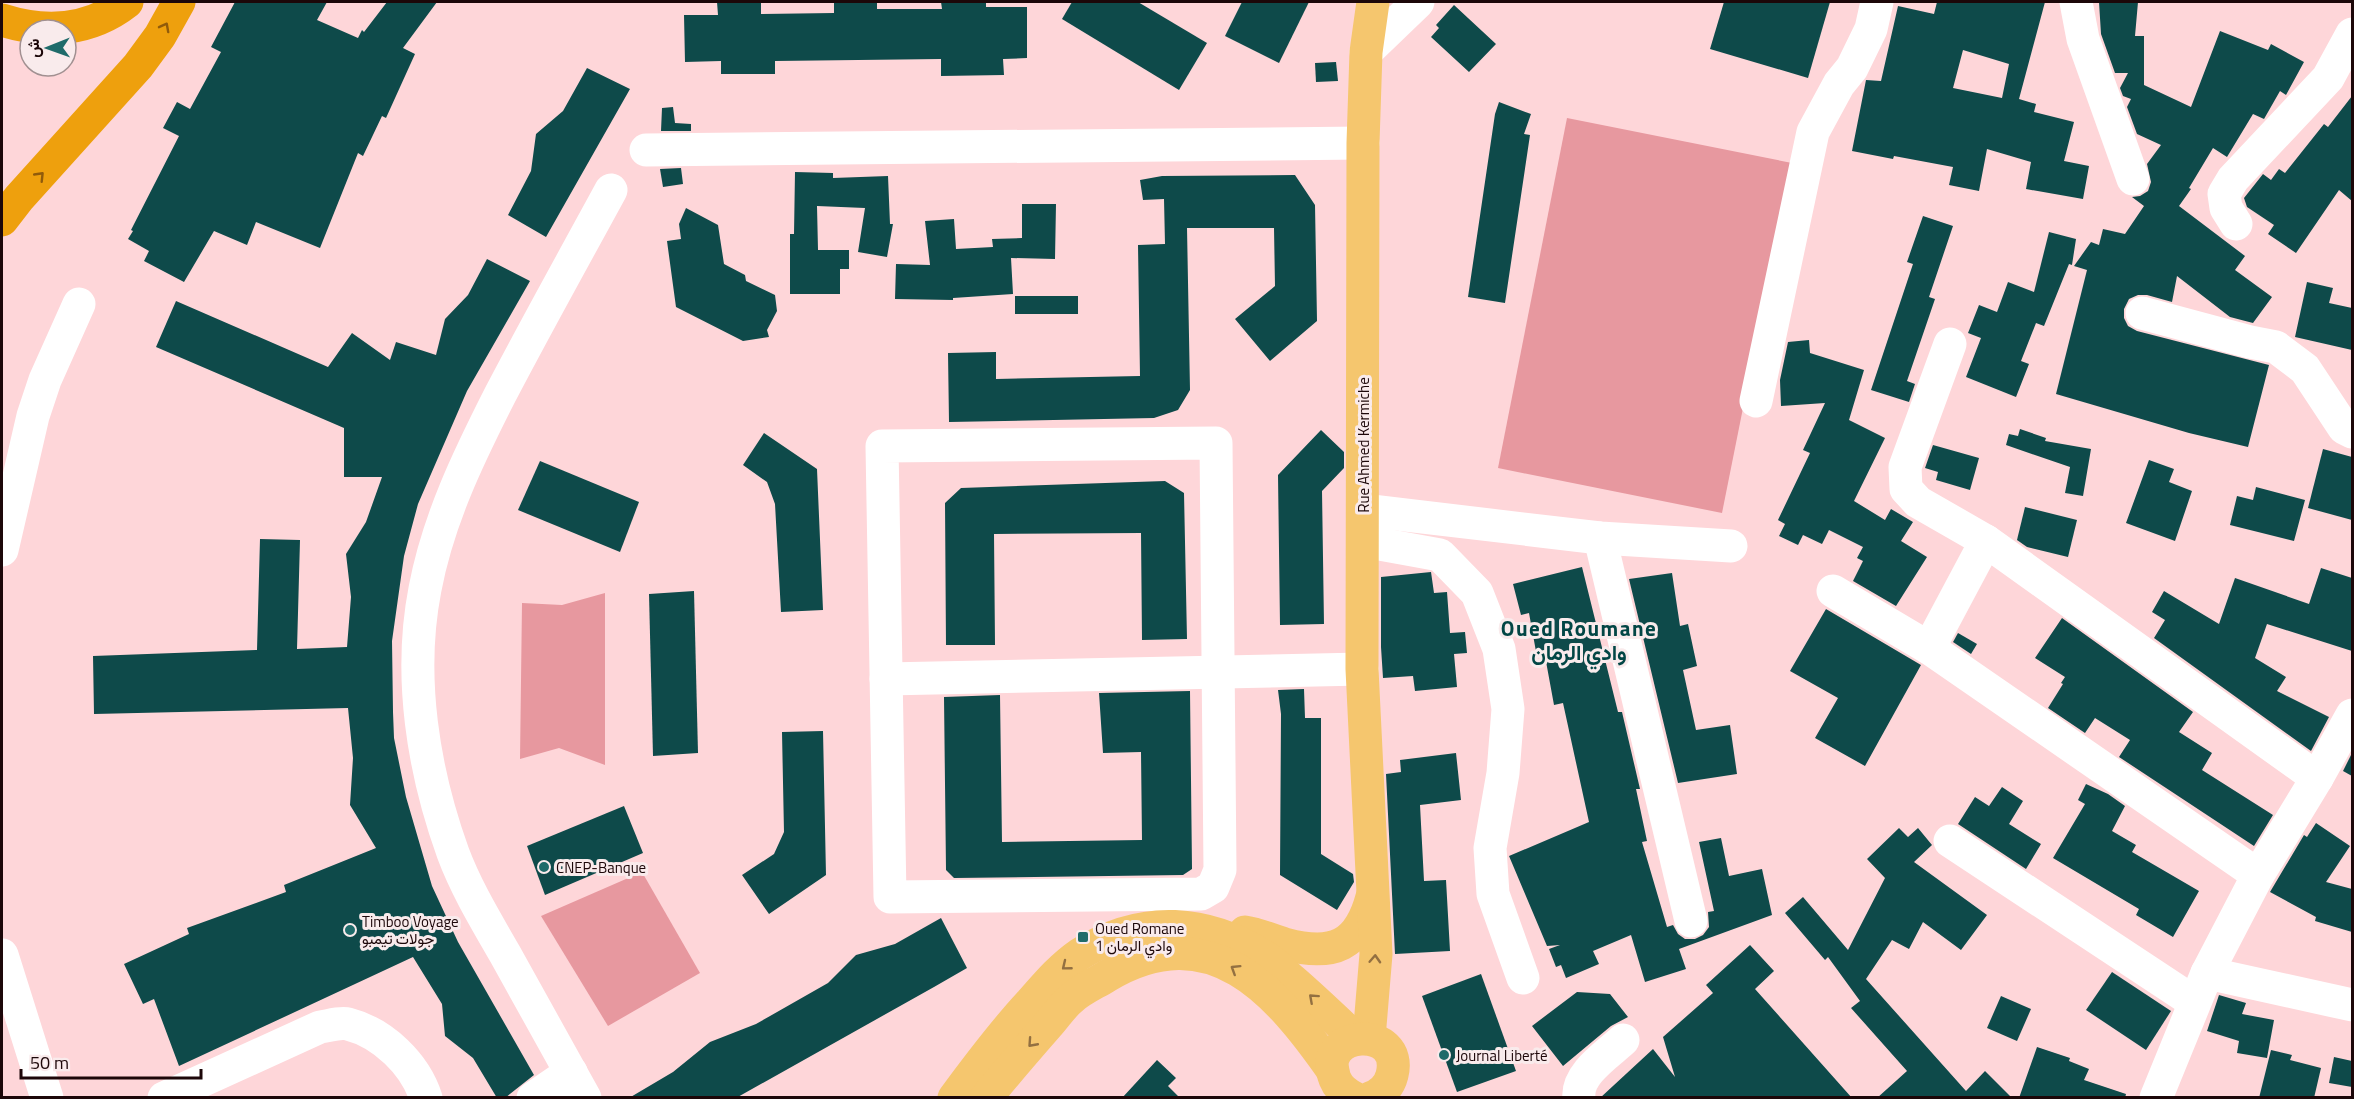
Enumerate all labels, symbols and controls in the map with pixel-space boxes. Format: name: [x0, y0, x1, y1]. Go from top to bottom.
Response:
north arrow: [18, 18, 78, 78]
one-way arrow: [158, 23, 169, 33]
text: ش: [21, 38, 45, 58]
one-way arrow: [33, 173, 44, 183]
street label: Rue Ahmed Kermiche: [1352, 377, 1375, 513]
district label: Oued Roumane وادي الرمان: [1501, 612, 1657, 670]
place label: CNEP-Banque: [556, 856, 646, 879]
marker: CNEP-Banque: [537, 860, 551, 874]
place label: Timboo Voyage جولات تيمبو: [362, 910, 459, 950]
place label: Oued Romane 1 وادي الرمان: [1095, 917, 1184, 959]
marker: Timboo Voyage جولات تيمبو: [343, 923, 357, 937]
marker: Oued Romane 1 وادي الرمان: [1076, 930, 1090, 944]
one-way arrow: [1369, 954, 1382, 963]
one-way arrow: [1062, 959, 1073, 970]
one-way arrow: [1231, 964, 1241, 976]
one-way arrow: [1309, 994, 1320, 1005]
one-way arrow: [1028, 1036, 1039, 1047]
scale bar: [21, 1042, 201, 1080]
place label: Journal Liberté: [1456, 1044, 1548, 1067]
marker: Journal Liberté: [1437, 1048, 1451, 1062]
text: 50 m: [30, 1049, 69, 1076]

